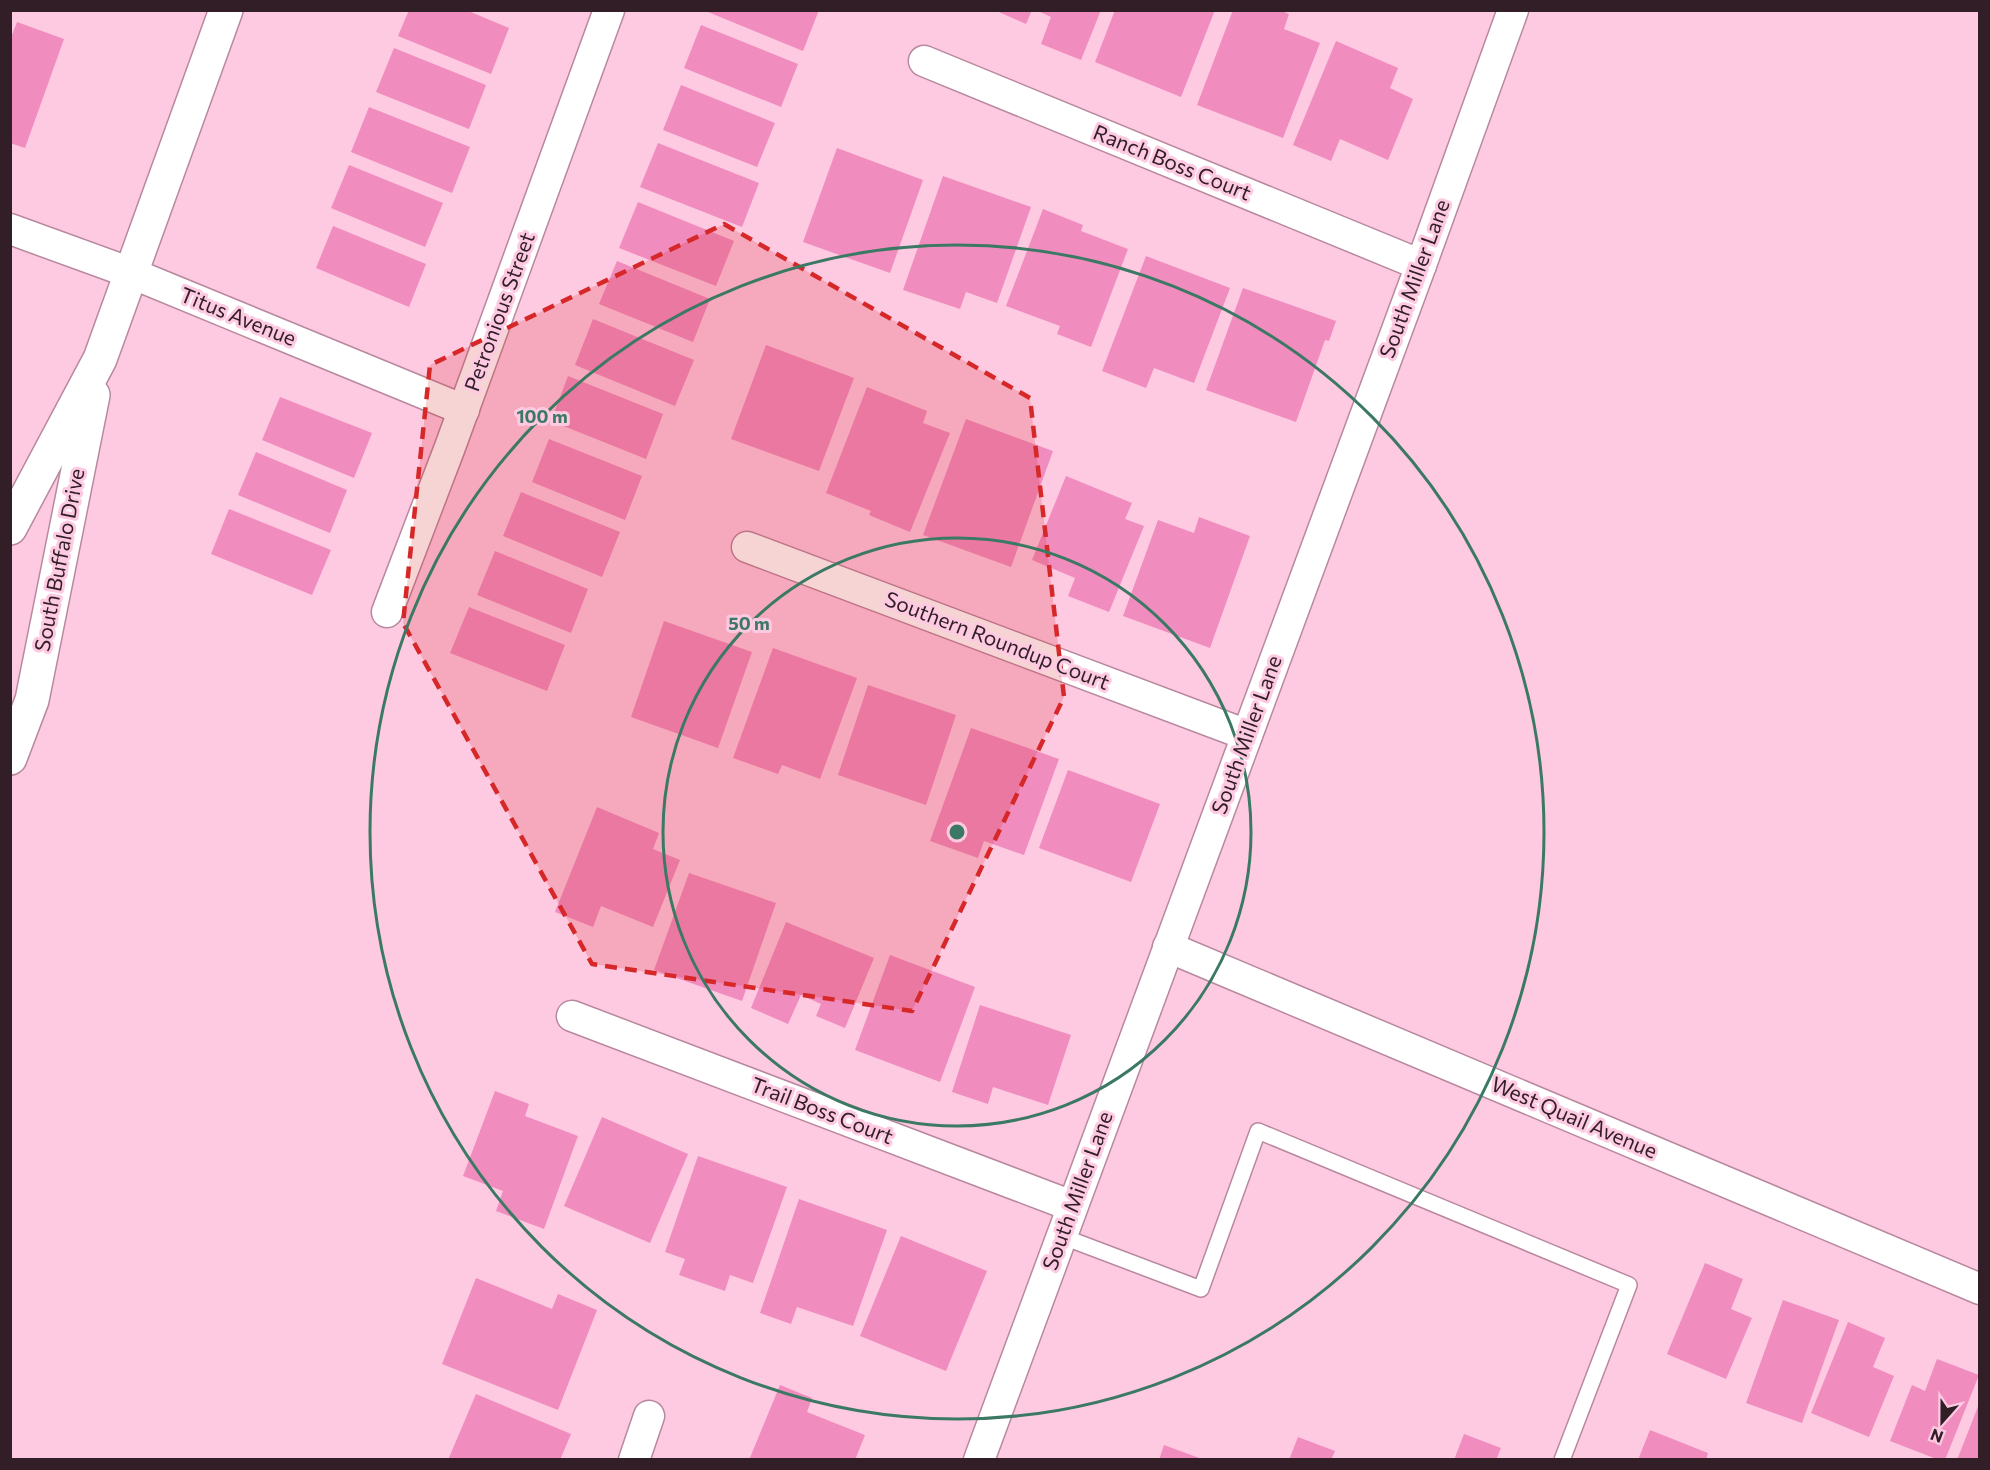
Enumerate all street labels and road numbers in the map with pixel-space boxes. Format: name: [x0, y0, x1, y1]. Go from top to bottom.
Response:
street label: Ranch Boss Court: [1090, 119, 1255, 205]
street label: South Miller Lane: [1373, 196, 1454, 361]
street label: Petronious Street: [458, 228, 539, 394]
street label: Titus Avenue: [177, 281, 300, 350]
street label: South Buffalo Drive: [29, 466, 89, 653]
street label: Southern Roundup Court: [882, 585, 1113, 694]
street label: South Miller Lane: [1205, 652, 1286, 817]
street label: West Quail Avenue: [1488, 1070, 1661, 1163]
street label: Trail Boss Court: [748, 1071, 897, 1148]
street label: South Miller Lane: [1036, 1108, 1117, 1273]

